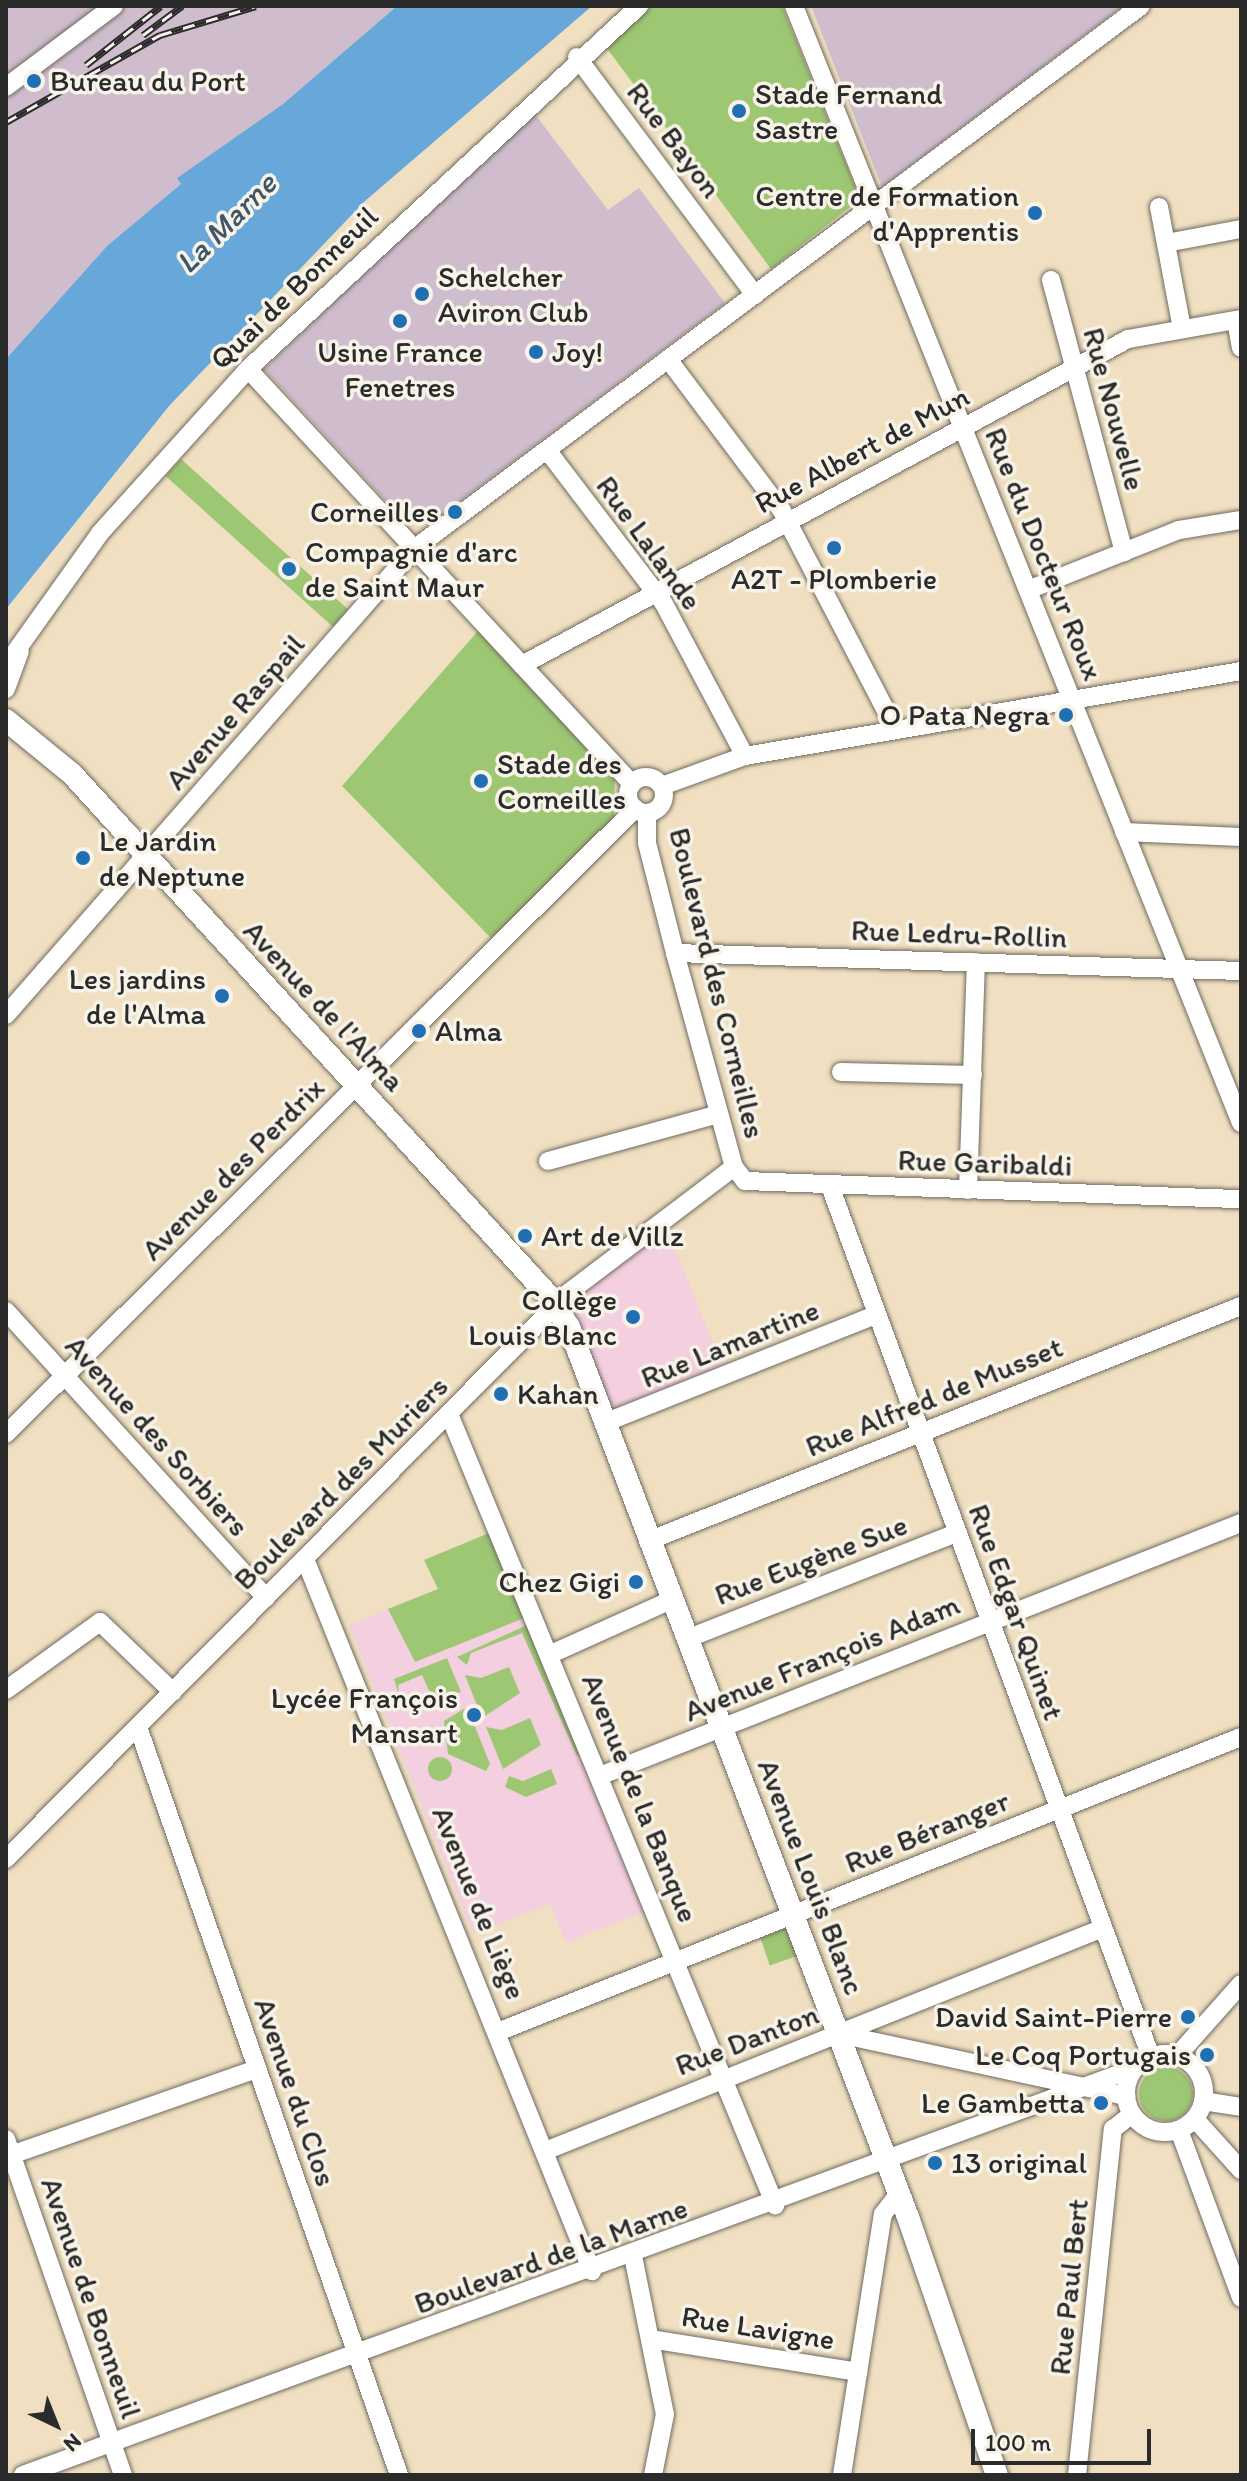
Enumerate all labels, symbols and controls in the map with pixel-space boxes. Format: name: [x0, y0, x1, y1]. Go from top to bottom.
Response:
place label: Bureau du Port: [50, 63, 246, 99]
marker: Bureau du Port: [25, 72, 43, 90]
street label: Rue Bayon: [619, 75, 729, 205]
place label: Stade Fernand Sastre: [755, 76, 941, 146]
marker: Stade Fernand Sastre: [730, 102, 748, 120]
water label: La Marne: [168, 165, 284, 281]
place label: Centre de Formation d'Apprentis: [755, 178, 1019, 248]
street label: Quai de Bonneuil: [202, 199, 386, 377]
marker: Centre de Formation d'Apprentis: [1026, 204, 1044, 222]
place label: Schelcher Aviron Club: [438, 259, 589, 330]
marker: Schelcher Aviron Club: [413, 285, 431, 303]
marker: Usine France Fenetres: [391, 312, 409, 330]
street label: Rue Nouvelle: [1075, 324, 1153, 494]
place label: Usine France Fenetres: [318, 334, 482, 404]
place label: Joy!: [552, 334, 603, 370]
marker: Joy!: [527, 343, 545, 361]
street label: Rue Albert de Mun: [749, 378, 975, 522]
street label: Rue du Docteur Roux: [977, 422, 1111, 686]
street label: Rue Lalande: [588, 469, 710, 617]
place label: Corneilles: [310, 494, 439, 530]
marker: Corneilles: [446, 503, 464, 521]
place label: Compagnie d'arc de Saint Maur: [305, 534, 519, 604]
marker: A2T - Plomberie: [825, 539, 843, 557]
marker: Compagnie d'arc de Saint Maur: [280, 560, 298, 578]
place label: A2T - Plomberie: [731, 561, 937, 597]
street label: Avenue Raspail: [158, 627, 312, 797]
place label: O Pata Negra: [881, 697, 1050, 733]
marker: O Pata Negra: [1057, 706, 1075, 724]
place label: Stade des Corneilles: [497, 746, 626, 816]
marker: Stade des Corneilles: [472, 772, 490, 790]
place label: Le Jardin de Neptune: [99, 823, 246, 894]
street label: Boulevard des Corneilles: [661, 824, 773, 1142]
marker: Le Jardin de Neptune: [74, 849, 92, 867]
street label: Rue Ledru-Rollin: [850, 912, 1068, 956]
street label: Avenue de l'Alma: [236, 913, 412, 1099]
place label: Les jardins de l'Alma: [68, 961, 206, 1032]
marker: Les jardins de l'Alma: [213, 987, 231, 1005]
place label: Alma: [435, 1013, 502, 1049]
marker: Alma: [410, 1022, 428, 1040]
street label: Avenue des Perdrix: [134, 1070, 332, 1268]
street label: Rue Garibaldi: [897, 1142, 1073, 1184]
place label: Art de Villz: [541, 1218, 684, 1254]
marker: Art de Villz: [516, 1227, 534, 1245]
place label: Collège Louis Blanc: [469, 1282, 617, 1352]
street label: Rue Lamartine: [636, 1292, 824, 1396]
marker: Collège Louis Blanc: [624, 1308, 642, 1326]
street label: Avenue des Sorbiers: [57, 1328, 257, 1544]
street label: Rue Alfred de Musset: [800, 1329, 1068, 1465]
street label: Boulevard des Muriers: [226, 1368, 456, 1598]
place label: Kahan: [517, 1376, 599, 1412]
marker: Kahan: [492, 1385, 510, 1403]
street label: Rue Edgar Quinet: [960, 1499, 1072, 1725]
street label: Rue Eugène Sue: [710, 1507, 912, 1613]
place label: Chez Gigi: [498, 1564, 620, 1600]
marker: Chez Gigi: [627, 1573, 645, 1591]
street label: Avenue François Adam: [680, 1587, 964, 1729]
street label: Avenue de la Banque: [573, 1667, 707, 1929]
place label: Lycée François Mansart: [271, 1680, 458, 1750]
marker: Lycée François Mansart: [465, 1706, 483, 1724]
street label: Avenue Louis Blanc: [750, 1754, 872, 2000]
street label: Rue Béranger: [839, 1783, 1015, 1881]
street label: Avenue de Liège: [424, 1801, 534, 2005]
street label: Avenue du Clos: [246, 1993, 344, 2191]
street label: Rue Danton: [670, 1996, 824, 2084]
place label: David Saint-Pierre: [935, 1999, 1172, 2035]
marker: David Saint-Pierre: [1179, 2008, 1197, 2026]
place label: Le Coq Portugais: [975, 2037, 1191, 2073]
marker: Le Coq Portugais: [1198, 2046, 1216, 2064]
place label: Le Gambetta: [920, 2085, 1085, 2121]
marker: Le Gambetta: [1092, 2094, 1110, 2112]
place label: 13 original: [951, 2145, 1087, 2181]
marker: 13 original: [926, 2154, 944, 2172]
street label: Avenue de Bonneuil: [33, 2173, 149, 2423]
street label: Boulevard de la Marne: [409, 2190, 693, 2322]
street label: Rue Paul Bert: [1042, 2198, 1096, 2376]
street label: Rue Lavigne: [679, 2298, 837, 2358]
north arrow: [16, 2385, 96, 2465]
scale bar: [975, 2413, 1155, 2463]
text: N: [58, 2428, 87, 2458]
text: 100 m: [985, 2428, 1051, 2457]

